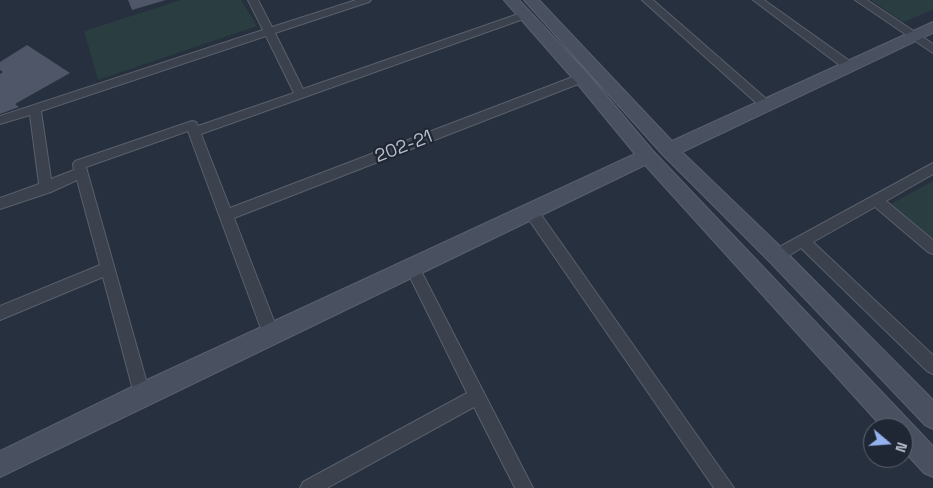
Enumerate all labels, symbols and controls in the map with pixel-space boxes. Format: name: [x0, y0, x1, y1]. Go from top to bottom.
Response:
street label: 202-21: [372, 126, 436, 168]
north arrow: [863, 418, 913, 468]
text: N: [891, 440, 911, 455]

